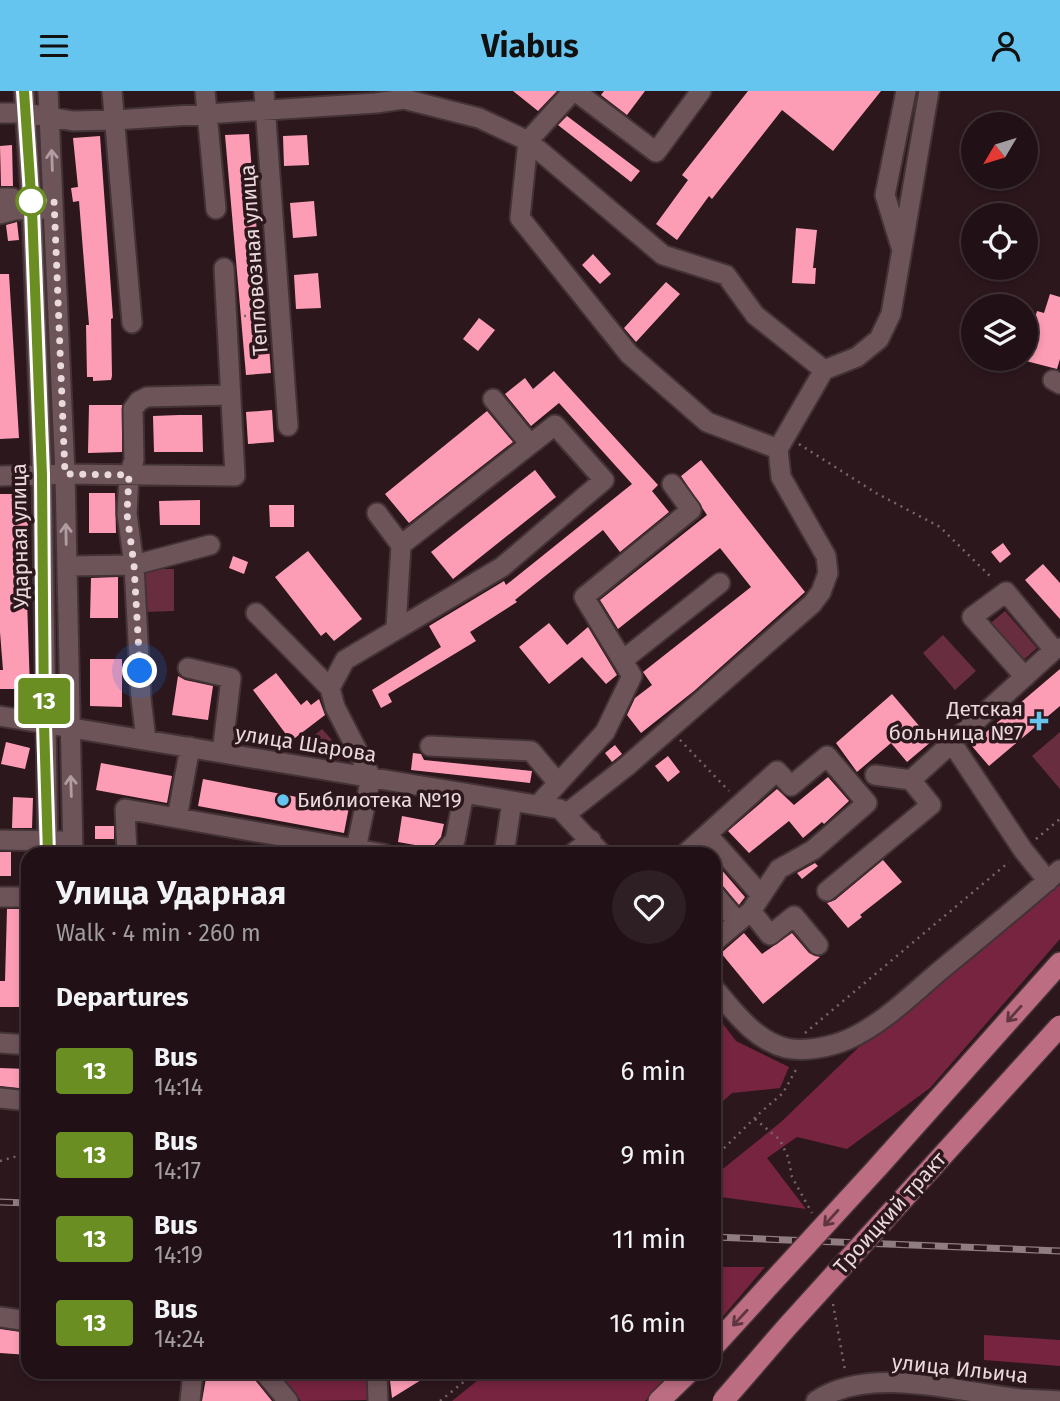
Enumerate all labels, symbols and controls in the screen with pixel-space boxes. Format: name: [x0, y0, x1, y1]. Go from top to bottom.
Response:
icon: menu: [35, 27, 73, 65]
text: Viabus: [481, 27, 579, 65]
icon: person: [987, 27, 1025, 65]
north arrow: [961, 112, 1038, 189]
map controls: [961, 112, 1038, 371]
one-way arrow: [45, 148, 59, 171]
street label: Тепловозная улица: [234, 164, 274, 356]
unlabelled marker: [16, 186, 46, 216]
button: locate: [961, 203, 1038, 280]
button: layers: [961, 294, 1038, 371]
street label: Ударная улица: [6, 463, 34, 609]
one-way arrow: [60, 523, 73, 546]
your location: [122, 653, 157, 688]
line badge: 13: [12, 678, 76, 724]
text: 13: [32, 687, 56, 715]
place label: Детская больница №7: [889, 696, 1023, 746]
marker: Детская больница №7: [1029, 711, 1049, 731]
street label: улица Шарова: [233, 720, 379, 768]
one-way arrow: [64, 775, 78, 798]
place label: Библиотека №19: [297, 787, 462, 813]
marker: Библиотека №19: [275, 792, 291, 808]
button: heart: [612, 870, 686, 944]
text: Улица Ударная: [56, 873, 287, 913]
text: Walk · 4 min · 260 m: [56, 919, 261, 947]
text: Departures: [56, 982, 189, 1013]
one-way arrow: [1006, 1005, 1023, 1022]
text: Bus: [154, 1042, 197, 1073]
text: 6 min: [620, 1056, 686, 1087]
text: 13: [83, 1057, 106, 1085]
text: 14:14: [154, 1073, 203, 1101]
text: Bus: [154, 1126, 197, 1157]
text: 9 min: [621, 1140, 686, 1171]
text: 13: [83, 1141, 106, 1169]
street label: Троицкий тракт: [828, 1146, 952, 1280]
text: 14:17: [154, 1157, 201, 1185]
one-way arrow: [823, 1209, 839, 1227]
text: Bus: [154, 1210, 197, 1241]
text: 11 min: [612, 1224, 686, 1255]
text: 13: [83, 1225, 106, 1253]
text: 14:19: [154, 1241, 203, 1269]
text: Bus: [154, 1294, 197, 1325]
text: 16 min: [609, 1308, 686, 1339]
text: 13: [83, 1309, 106, 1337]
one-way arrow: [731, 1309, 748, 1326]
text: 14:24: [154, 1325, 205, 1353]
street label: улица Ильича: [891, 1349, 1029, 1389]

